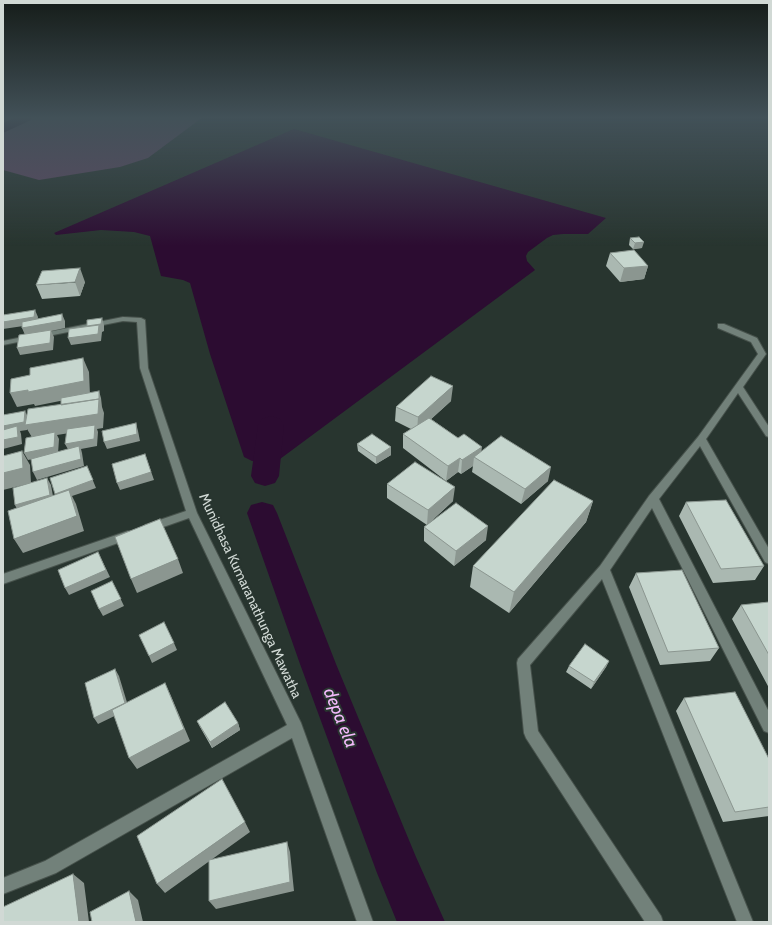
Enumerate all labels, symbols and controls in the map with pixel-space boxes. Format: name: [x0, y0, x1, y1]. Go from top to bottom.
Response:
street label: Munidhasa Kumaranathunga Mawatha: [195, 491, 305, 701]
water label: depa ela: [318, 685, 362, 751]

